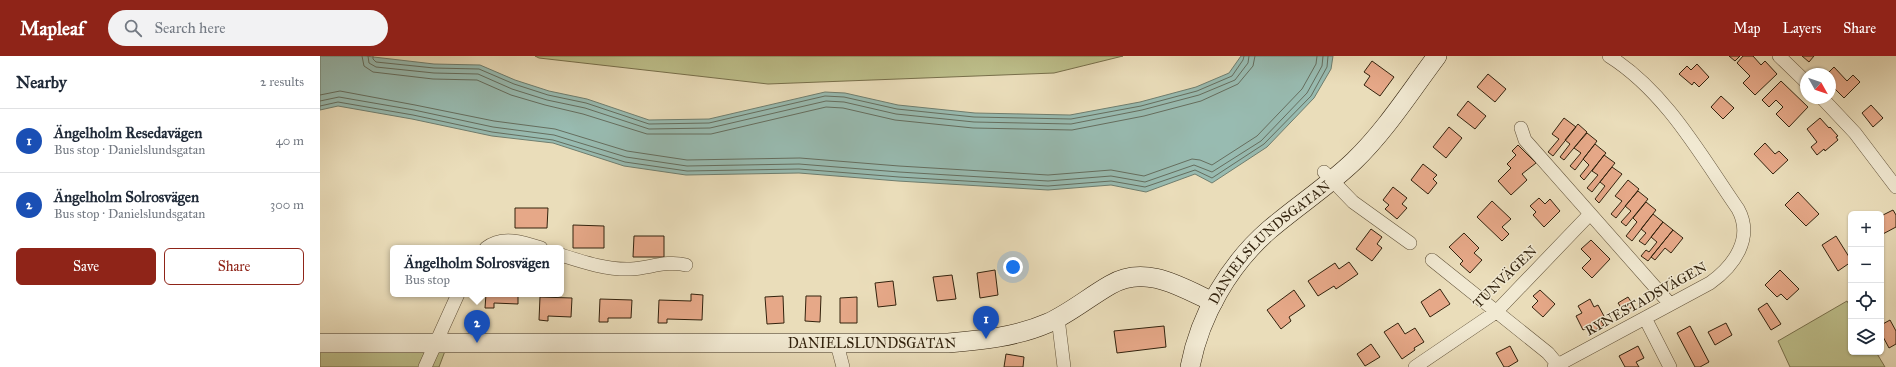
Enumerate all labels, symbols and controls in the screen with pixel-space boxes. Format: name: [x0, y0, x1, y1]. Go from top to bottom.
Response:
search box: [108, 10, 388, 46]
text: Mapleaf: [20, 17, 84, 40]
icon: search: [122, 17, 144, 39]
text: Search here: [154, 19, 225, 37]
text: Map: [1733, 20, 1761, 37]
text: Layers: [1783, 20, 1821, 37]
text: Share: [1843, 20, 1876, 37]
north arrow: [1800, 68, 1836, 104]
text: Nearby: [16, 72, 67, 93]
text: 2 results: [260, 74, 304, 90]
text: Ängelholm Resedavägen: [54, 124, 202, 142]
text: 1: [26, 133, 32, 149]
text: 40 m: [275, 133, 304, 149]
text: Bus stop · Danielslundsgatan: [54, 142, 205, 158]
street label: DANIELSLUNDSGATAN: [1205, 177, 1334, 307]
text: Ängelholm Solrosvägen: [54, 188, 199, 206]
text: 2: [26, 197, 32, 213]
text: 300 m: [270, 197, 304, 213]
text: Bus stop · Danielslundsgatan: [54, 206, 205, 222]
map controls: [1848, 211, 1884, 355]
button: +: [1848, 211, 1884, 247]
street label: TUNVÄGEN: [1469, 241, 1541, 312]
popup: [390, 245, 564, 297]
button: −: [1848, 247, 1884, 283]
button: Save: [16, 248, 156, 285]
button: Share: [164, 248, 304, 285]
text: Ängelholm Solrosvägen: [404, 254, 550, 272]
your location: [1003, 257, 1023, 277]
street label: RYNESTADSVÄGEN: [1582, 258, 1710, 340]
text: Bus stop: [404, 272, 450, 288]
button: locate: [1848, 283, 1884, 319]
pin: 1: [973, 306, 999, 339]
pin: 2: [464, 310, 490, 343]
button: layers: [1848, 319, 1884, 355]
street label: DANIELSLUNDSGATAN: [788, 334, 957, 352]

